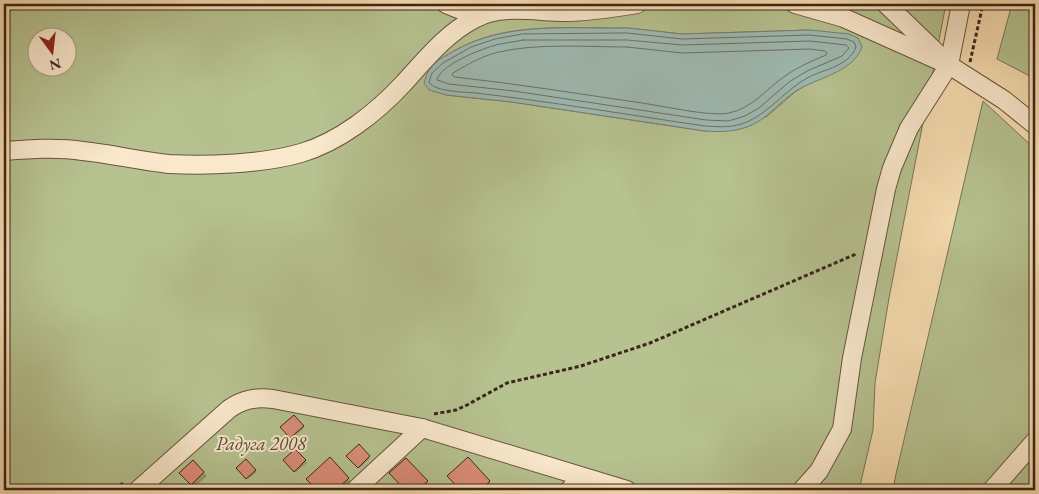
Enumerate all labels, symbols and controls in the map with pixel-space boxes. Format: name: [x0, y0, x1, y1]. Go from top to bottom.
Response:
north arrow: [28, 28, 78, 78]
text: N: [47, 54, 63, 75]
park label: Радуга 2008: [216, 431, 307, 456]

